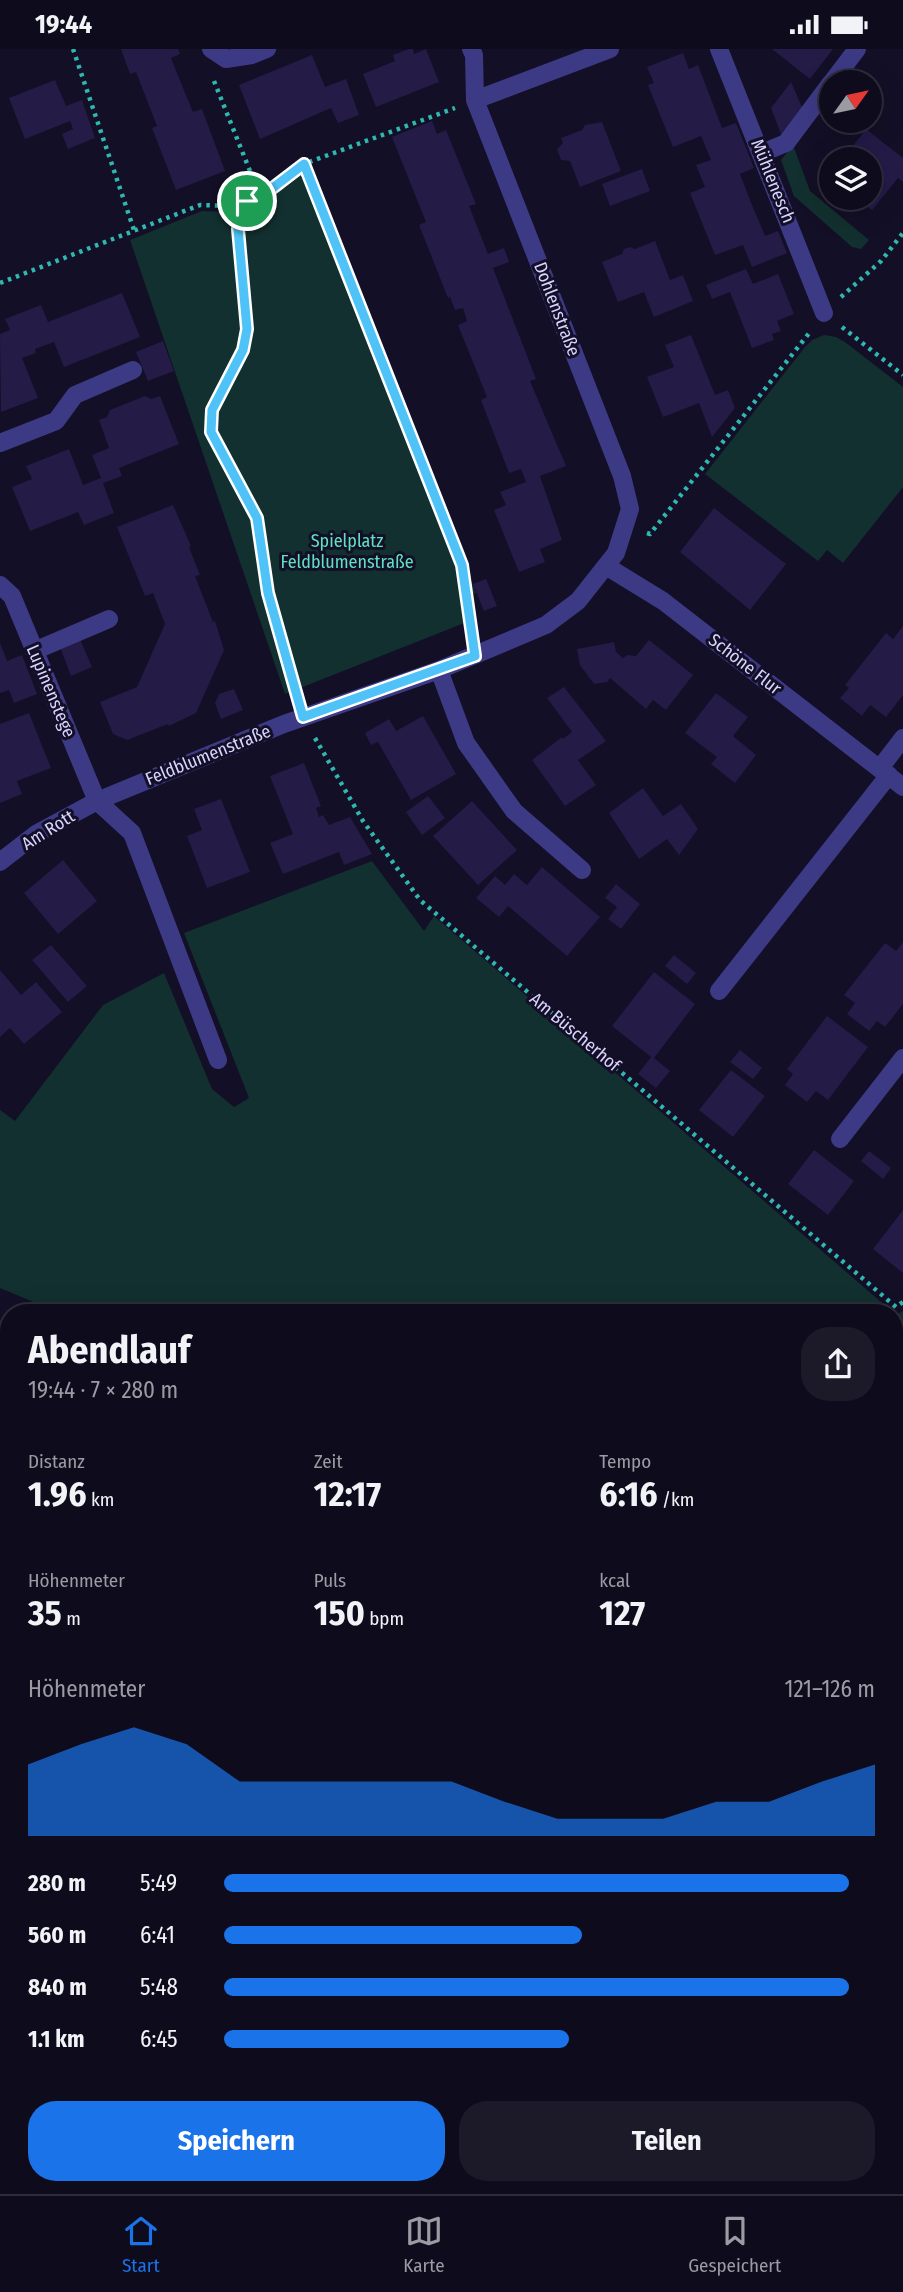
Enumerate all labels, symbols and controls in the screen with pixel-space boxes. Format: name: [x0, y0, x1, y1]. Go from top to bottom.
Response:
text: 19:44: [35, 9, 92, 40]
north arrow: [819, 70, 882, 133]
map controls: [819, 70, 882, 210]
street label: Mühlenesch: [746, 136, 800, 226]
button: layers: [819, 147, 882, 210]
pin: [217, 171, 277, 231]
icon: arrive: [228, 182, 266, 220]
street label: Dohlenstraße: [529, 259, 585, 359]
park label: Spielplatz Feldblumenstraße: [280, 530, 414, 573]
street label: Schöne Flur: [704, 629, 786, 700]
street label: Lupinenstege: [22, 641, 80, 741]
street label: Feldblumenstraße: [142, 720, 274, 790]
street label: Am Rott: [17, 805, 79, 855]
street label: Am Büscherhof: [525, 988, 626, 1077]
text: Abendlauf: [28, 1327, 190, 1373]
button: share: [801, 1327, 875, 1401]
text: 19:44 · 7 × 280 m: [28, 1376, 178, 1404]
text: Distanz: [28, 1450, 85, 1473]
text: Zeit: [314, 1450, 343, 1473]
text: Tempo: [599, 1450, 651, 1473]
text: 1.96: [28, 1473, 86, 1515]
text: 12:17: [314, 1473, 381, 1515]
text: 6:16: [599, 1473, 658, 1515]
text: km: [86, 1488, 114, 1511]
text: /km: [658, 1488, 694, 1511]
text: Höhenmeter: [28, 1569, 125, 1592]
text: Puls: [314, 1569, 346, 1592]
text: kcal: [599, 1569, 630, 1592]
text: 35: [28, 1592, 62, 1634]
text: 150: [314, 1592, 365, 1634]
text: 127: [599, 1592, 645, 1634]
text: m: [62, 1607, 81, 1630]
text: bpm: [365, 1607, 404, 1630]
text: Höhenmeter: [28, 1675, 145, 1703]
text: 121–126 m: [785, 1675, 875, 1703]
text: 280 m: [28, 1869, 86, 1897]
text: 5:49: [140, 1869, 177, 1897]
text: 560 m: [28, 1921, 86, 1949]
text: 6:41: [140, 1921, 175, 1949]
text: 840 m: [28, 1973, 87, 2001]
text: 5:48: [140, 1973, 178, 2001]
text: 1.1 km: [28, 2025, 84, 2053]
text: 6:45: [140, 2025, 178, 2053]
button: Speichern: [28, 2101, 445, 2181]
button: Teilen: [459, 2101, 875, 2181]
tab: Start: [122, 2212, 160, 2277]
tab: Karte: [403, 2212, 445, 2277]
tab: Gespeichert: [688, 2212, 781, 2277]

